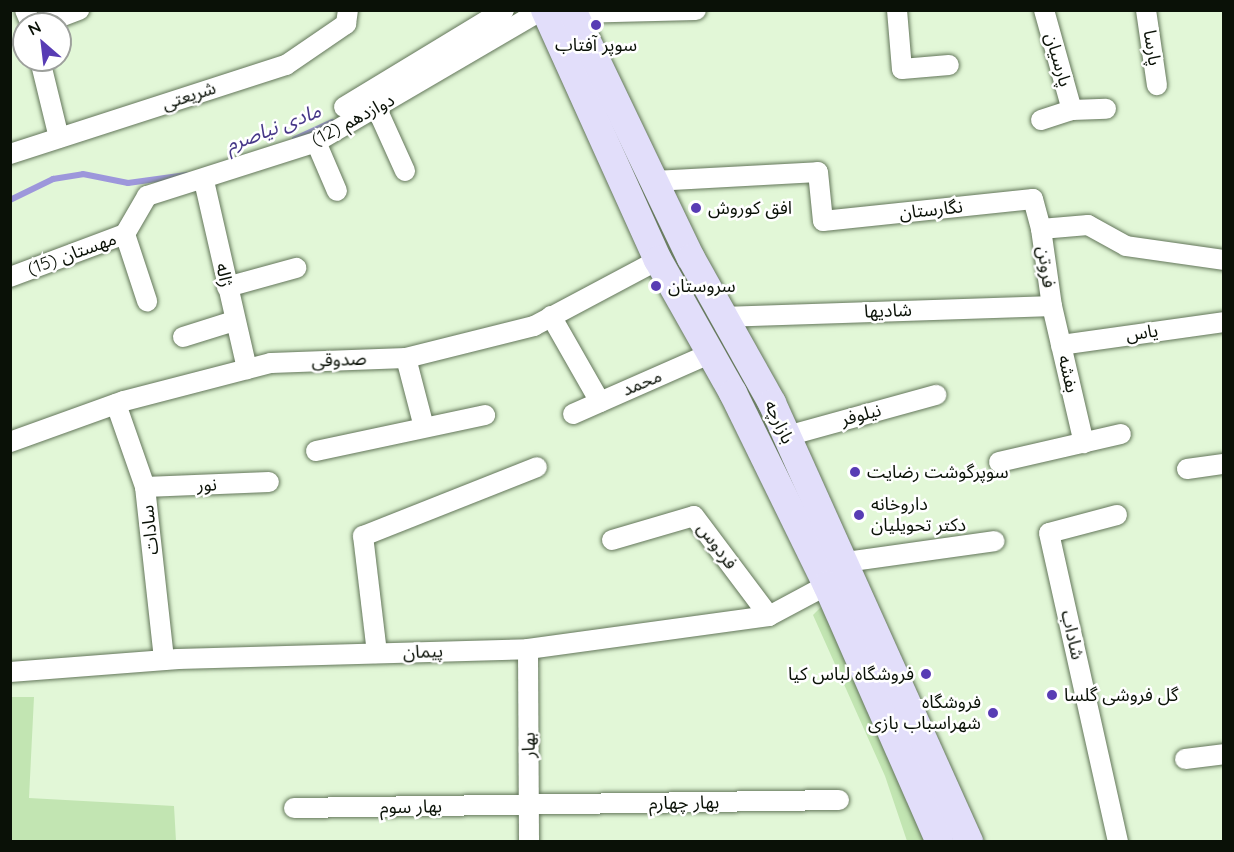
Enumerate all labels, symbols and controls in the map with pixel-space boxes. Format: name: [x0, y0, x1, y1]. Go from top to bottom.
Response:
north arrow: [12, 12, 72, 72]
text: N: [25, 16, 44, 39]
marker: سوپر آفتاب: [589, 18, 603, 32]
street label: پارسا: [1139, 29, 1165, 67]
street label: پارسیان: [1040, 31, 1076, 89]
place label: سوپر آفتاب: [555, 34, 637, 56]
street label: شریعتی: [159, 77, 219, 115]
street label: دوازدهم (12): [308, 89, 398, 151]
water label: مادی نیاصرم: [222, 98, 324, 156]
street label: نگارستان: [898, 196, 964, 224]
place label: افق کوروش: [708, 197, 792, 219]
marker: افق کوروش: [689, 201, 703, 215]
street label: مهستان (15): [25, 228, 119, 280]
street label: فروتن: [1032, 245, 1060, 289]
street label: ژاله: [211, 261, 237, 289]
place label: سروستان: [668, 275, 736, 297]
marker: سروستان: [649, 279, 663, 293]
street label: شادیها: [864, 299, 912, 323]
street label: یاس: [1124, 320, 1160, 346]
street label: صدوقی: [311, 348, 367, 372]
street label: بفشه: [1053, 353, 1083, 395]
street label: محمد: [619, 365, 665, 401]
street label: بازارچه: [760, 397, 798, 447]
street label: نیلوفر: [839, 399, 883, 431]
place label: سوپرگوشت رضایت: [867, 461, 1009, 483]
marker: سوپرگوشت رضایت: [848, 465, 862, 479]
street label: نور: [197, 474, 217, 496]
place label: داروخانه دکتر تحویلیان: [871, 494, 966, 536]
street label: سادات: [137, 504, 163, 556]
marker: داروخانه دکتر تحویلیان: [852, 508, 866, 522]
street label: فردوس: [692, 518, 742, 574]
street label: شاداب: [1056, 608, 1088, 662]
street label: پیمان: [403, 641, 443, 663]
place label: فروشگاه لباس کیا: [788, 663, 914, 685]
marker: فروشگاه لباس کیا: [919, 667, 933, 681]
place label: گل فروشی گلسا: [1064, 684, 1178, 706]
marker: گل فروشی گلسا: [1045, 688, 1059, 702]
place label: فروشگاه شهراسباب بازی: [868, 692, 981, 734]
marker: فروشگاه شهراسباب بازی: [986, 706, 1000, 720]
street label: بهار: [518, 732, 540, 758]
street label: بهار چهارم: [649, 792, 719, 814]
street label: بهار سوم: [380, 796, 442, 818]

